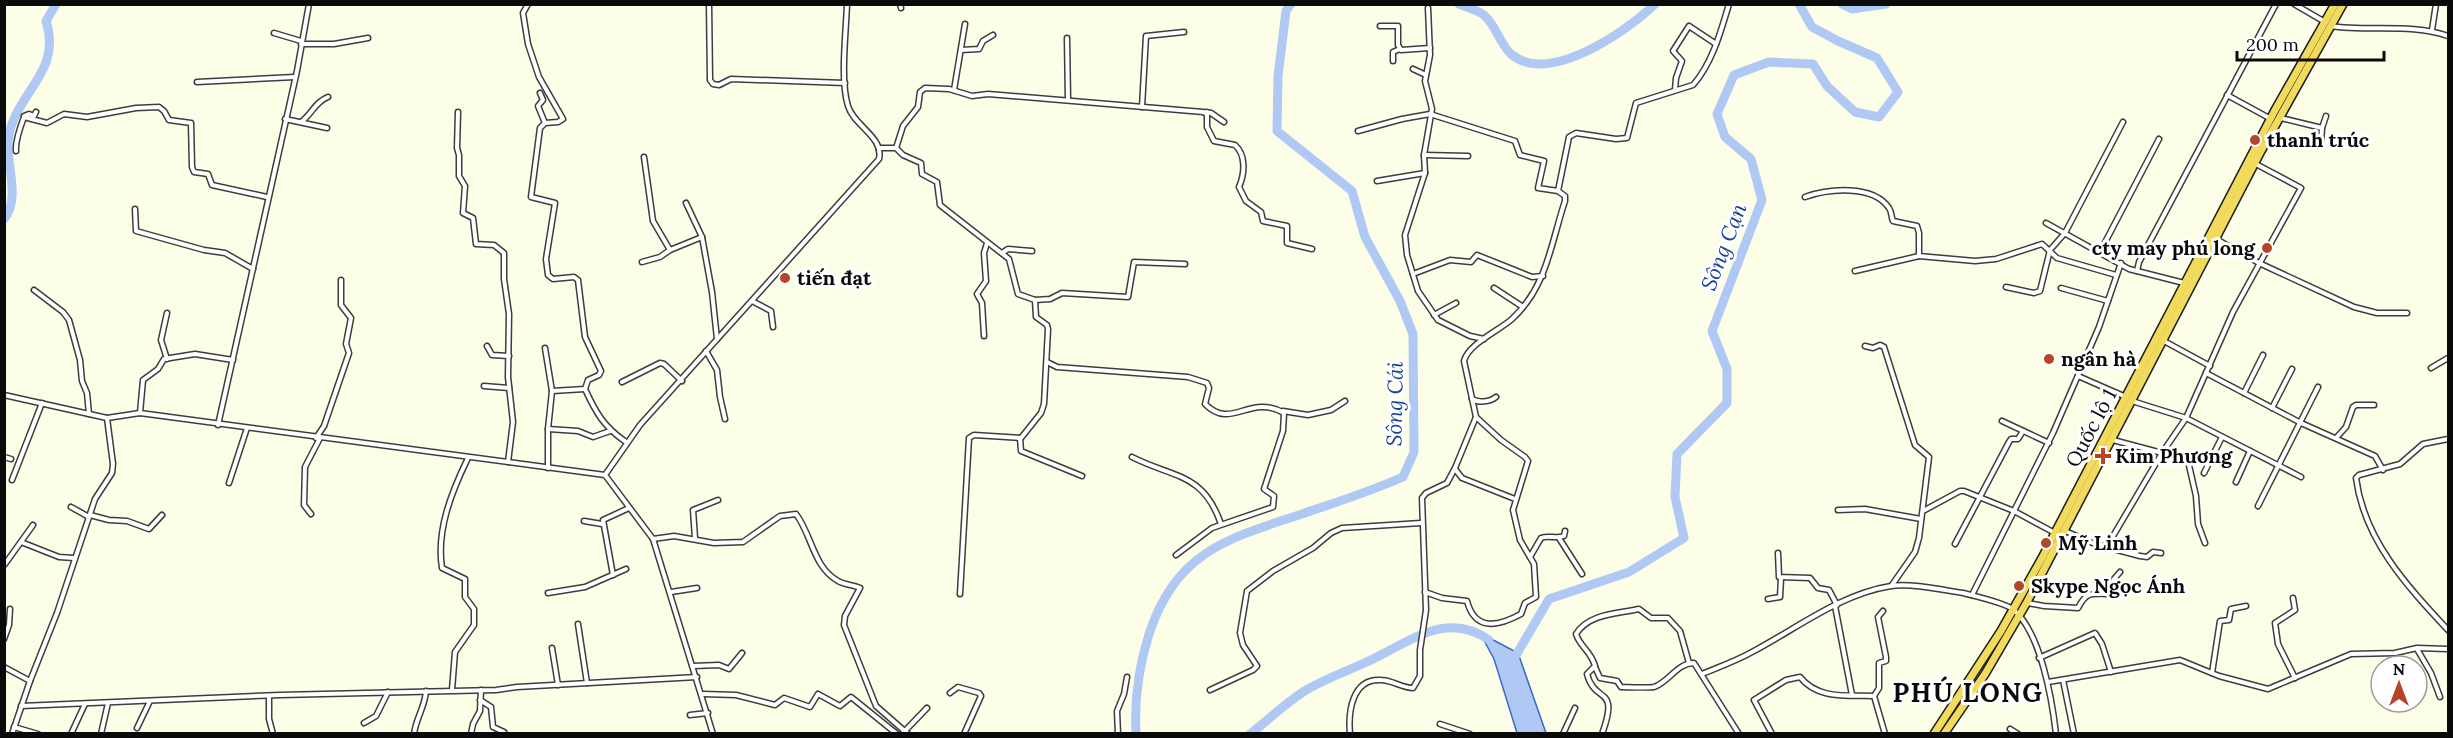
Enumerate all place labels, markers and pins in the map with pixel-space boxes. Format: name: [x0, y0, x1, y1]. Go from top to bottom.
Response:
place label: thanh trúc: [2267, 127, 2370, 152]
marker: thanh trúc: [2248, 133, 2262, 147]
place label: cty may phú long: [2092, 235, 2256, 260]
marker: cty may phú long: [2260, 241, 2274, 255]
place label: tiến đạt: [797, 265, 872, 290]
marker: tiến đạt: [778, 271, 792, 285]
place label: ngân hà: [2061, 346, 2137, 371]
marker: ngân hà: [2042, 352, 2056, 366]
place label: Kim Phương: [2115, 443, 2233, 468]
marker: Kim Phương: [2096, 449, 2110, 463]
place label: Mỹ Linh: [2058, 530, 2138, 555]
marker: Mỹ Linh: [2039, 536, 2053, 550]
place label: Skype Ngọc Ánh: [2031, 573, 2186, 598]
marker: Skype Ngọc Ánh: [2012, 579, 2026, 593]

